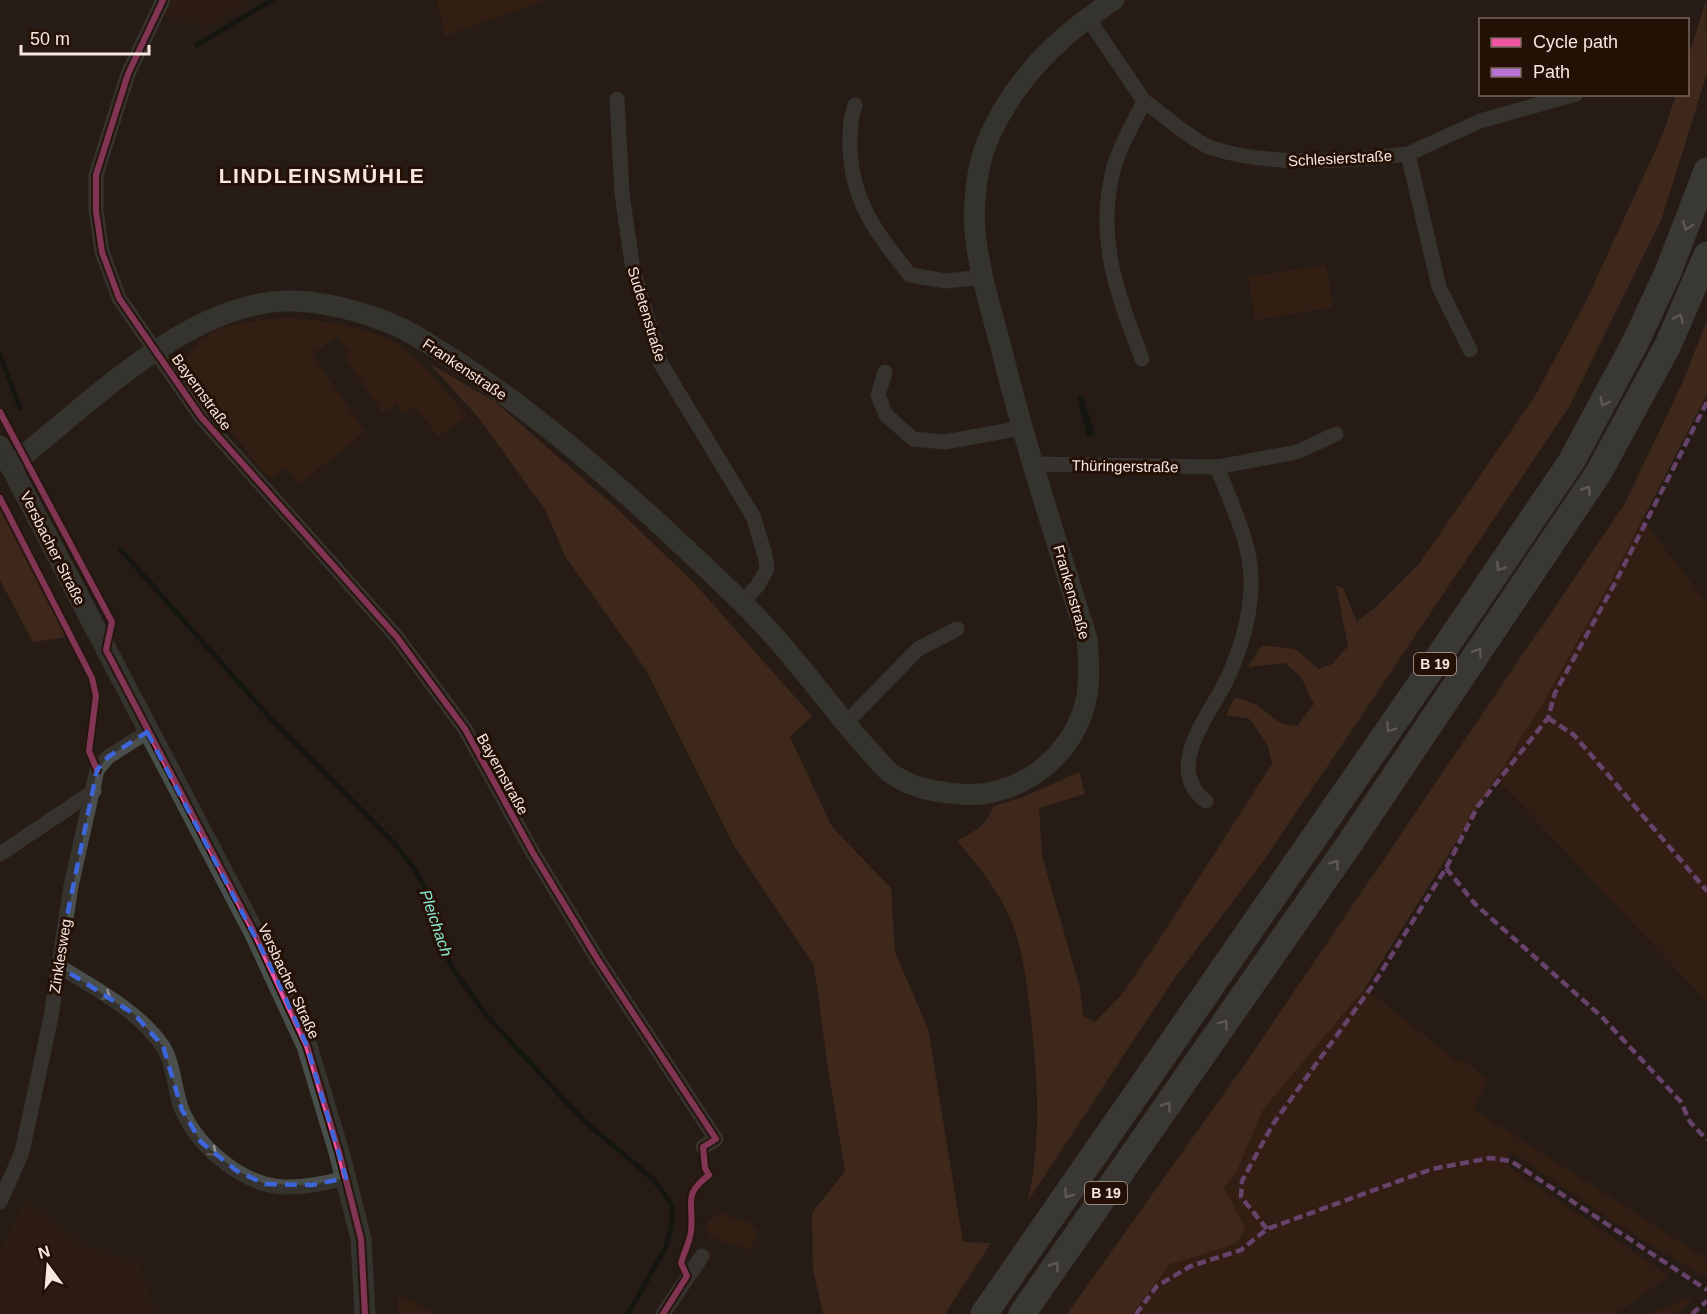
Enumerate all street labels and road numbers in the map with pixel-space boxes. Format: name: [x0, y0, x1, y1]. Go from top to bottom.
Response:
street label: Schlesierstraße: [1288, 147, 1392, 169]
street label: Sudetenstraße: [624, 264, 670, 364]
street label: Frankenstraße: [420, 335, 510, 403]
street label: Bayernstraße: [169, 351, 235, 433]
street label: Thüringerstraße: [1072, 457, 1178, 475]
street label: Versbacher Straße: [17, 488, 89, 608]
street label: Frankenstraße: [1050, 543, 1094, 641]
road number: B 19: [1414, 653, 1456, 675]
street label: Bayernstraße: [474, 731, 532, 817]
street label: Zinklesweg: [46, 918, 74, 994]
street label: Versbacher Straße: [255, 921, 323, 1041]
road number: B 19: [1085, 1182, 1127, 1204]

